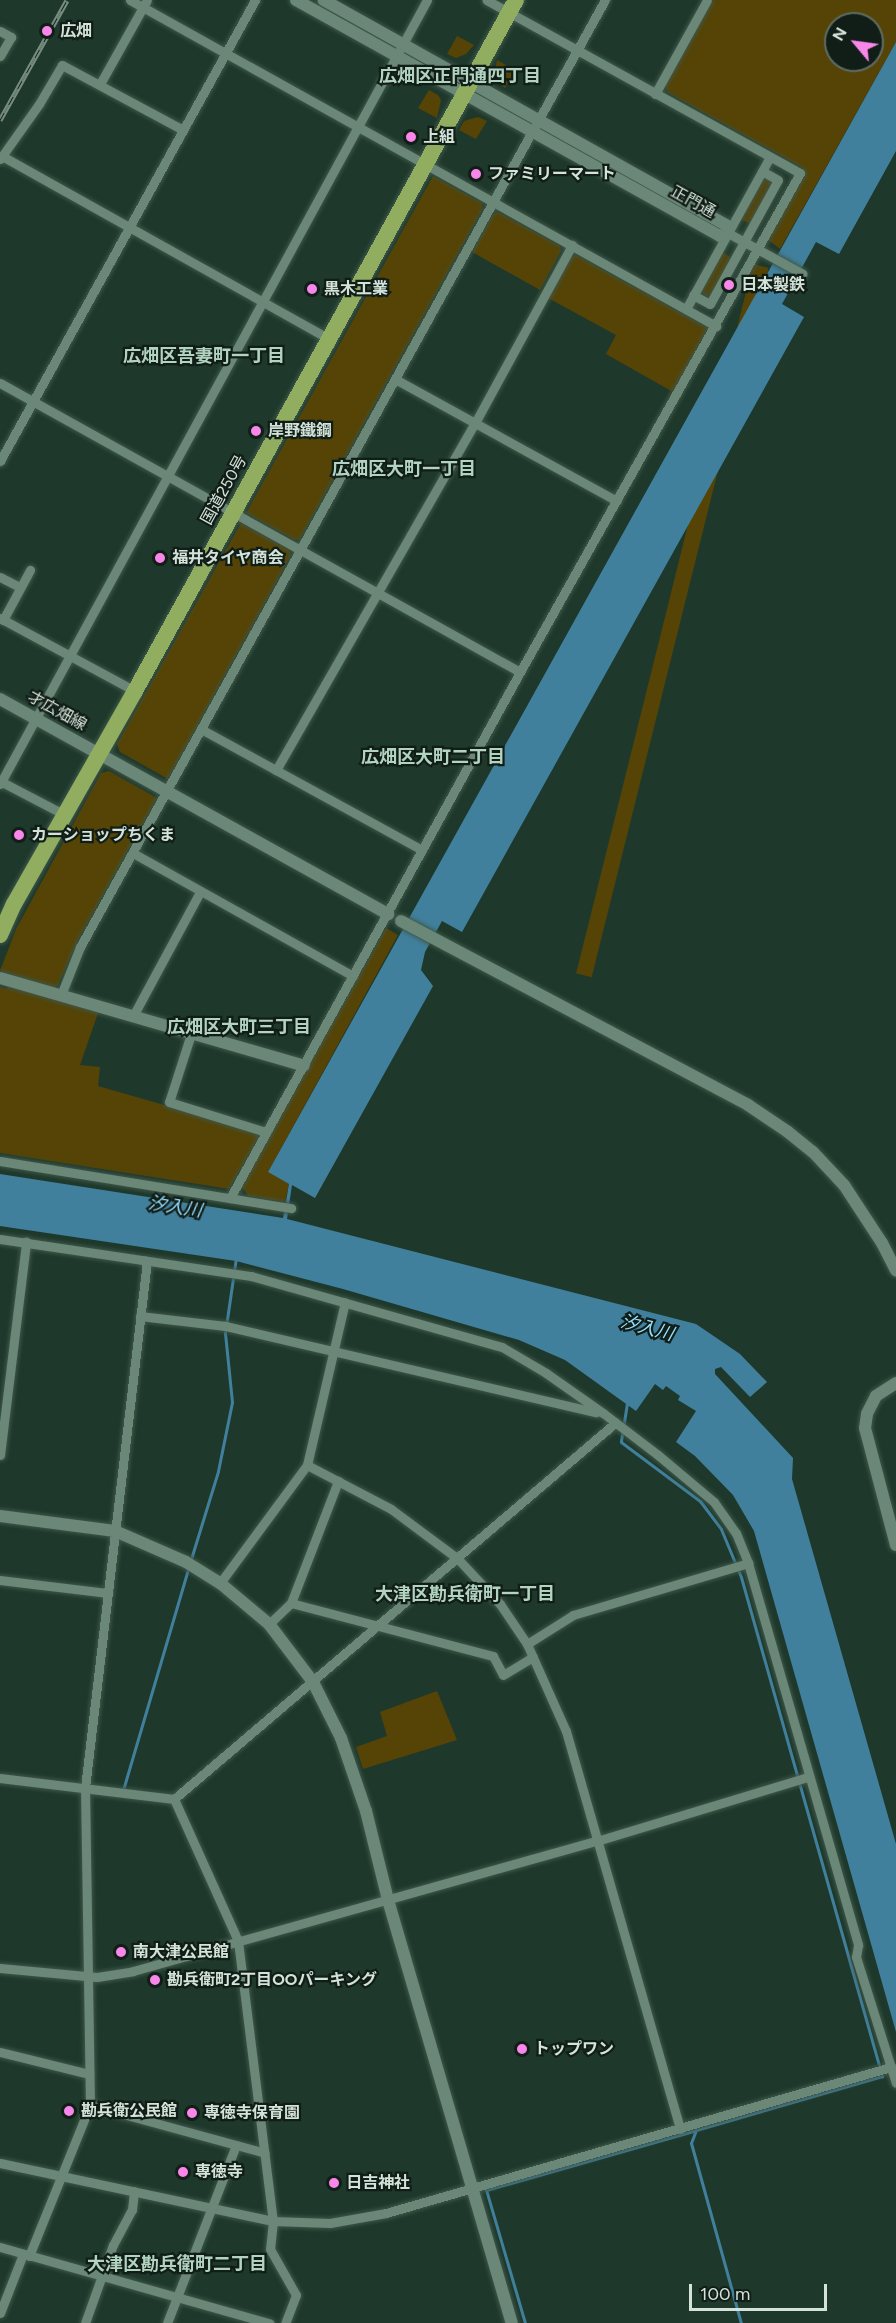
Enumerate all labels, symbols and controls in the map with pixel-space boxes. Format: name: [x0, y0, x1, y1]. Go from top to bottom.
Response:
north arrow: [824, 12, 884, 72]
place label: 広畑: [60, 21, 92, 41]
marker: 広畑: [38, 22, 56, 40]
text: N: [828, 24, 851, 44]
district label: 広畑区正門通四丁目: [379, 65, 541, 87]
place label: 上組: [423, 127, 455, 147]
marker: 上組: [404, 130, 418, 144]
place label: ファミリーマート: [488, 164, 616, 184]
marker: ファミリーマート: [469, 167, 483, 181]
street label: 正門通: [667, 182, 719, 222]
place label: 日本製鉄: [741, 275, 805, 295]
marker: 日本製鉄: [722, 278, 736, 292]
place label: 黒木工業: [324, 279, 388, 299]
marker: 黒木工業: [305, 282, 319, 296]
district label: 広畑区吾妻町一丁目: [123, 345, 285, 367]
place label: 岸野鐵鋼: [268, 421, 332, 441]
marker: 岸野鐵鋼: [249, 424, 263, 438]
street label: 国道250号: [197, 452, 251, 528]
district label: 広畑区大町一丁目: [332, 458, 476, 480]
place label: 福井タイヤ商会: [172, 548, 284, 568]
marker: 福井タイヤ商会: [153, 551, 167, 565]
street label: 才広畑線: [24, 687, 90, 735]
district label: 広畑区大町二丁目: [361, 746, 505, 768]
place label: カーショップちくま: [31, 825, 175, 845]
marker: カーショップちくま: [12, 828, 26, 842]
district label: 広畑区大町三丁目: [167, 1016, 311, 1038]
water label: 汐入川: [147, 1192, 203, 1222]
water label: 汐入川: [618, 1311, 676, 1345]
district label: 大津区勘兵衛町一丁目: [375, 1583, 555, 1605]
place label: 南大津公民館: [133, 1942, 229, 1962]
marker: 南大津公民館: [114, 1945, 128, 1959]
place label: 勘兵衛町2丁目OOパーキング: [167, 1970, 377, 1990]
marker: 勘兵衛町2丁目OOパーキング: [148, 1973, 162, 1987]
place label: トップワン: [534, 2039, 614, 2059]
marker: トップワン: [515, 2042, 529, 2056]
place label: 勘兵衛公民館: [81, 2101, 177, 2121]
place label: 専徳寺保育園: [204, 2103, 300, 2123]
marker: 勘兵衛公民館: [62, 2104, 76, 2118]
marker: 専徳寺保育園: [185, 2106, 199, 2120]
place label: 専徳寺: [195, 2162, 243, 2182]
marker: 専徳寺: [176, 2165, 190, 2179]
place label: 日吉神社: [346, 2173, 410, 2193]
marker: 日吉神社: [327, 2176, 341, 2190]
district label: 大津区勘兵衛町二丁目: [87, 2253, 267, 2275]
scale bar: [692, 2272, 830, 2310]
text: 100 m: [700, 2283, 750, 2305]

